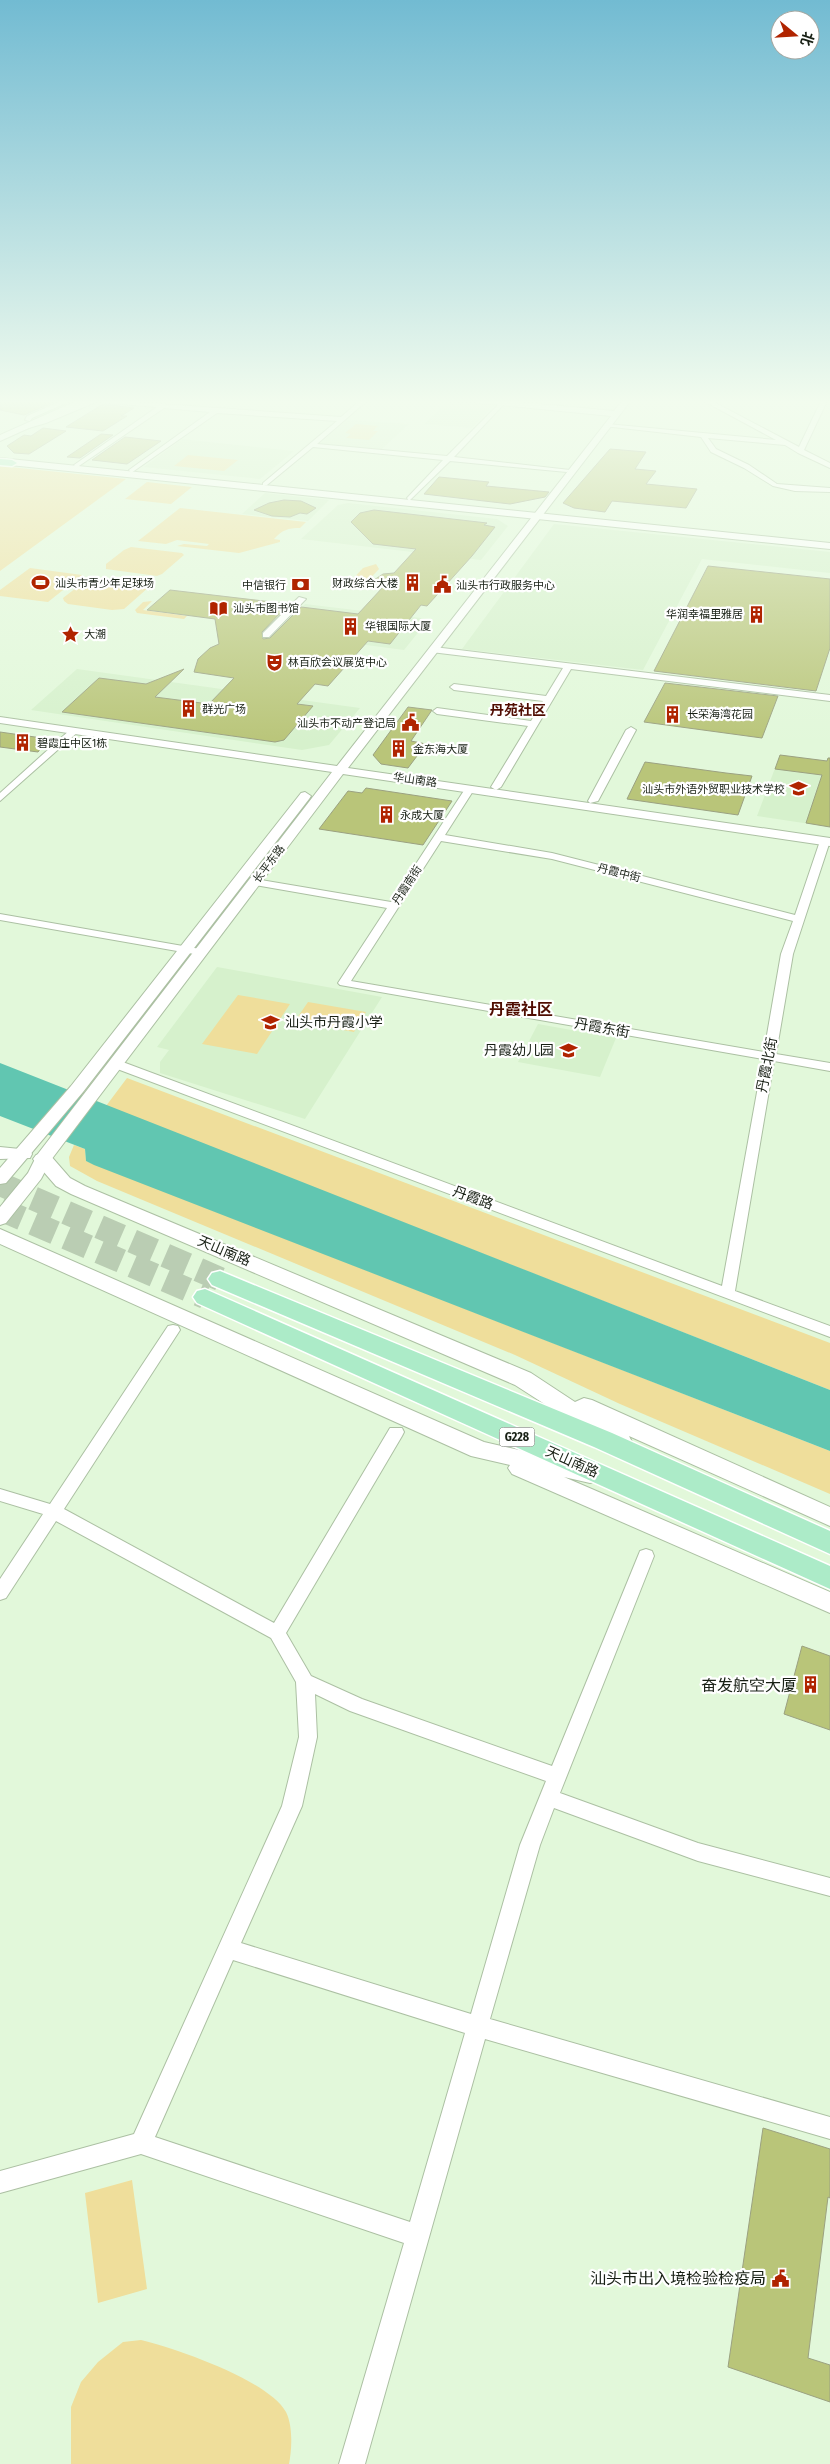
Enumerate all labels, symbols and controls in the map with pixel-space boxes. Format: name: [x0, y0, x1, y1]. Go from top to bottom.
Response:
north arrow: [770, 10, 820, 60]
text: 北: [797, 30, 817, 48]
sports icon: 汕头市青少年足球场: [31, 573, 51, 593]
building icon: 财政综合大楼: [402, 573, 422, 593]
bank icon: 中信银行: [290, 575, 310, 595]
public building icon: 汕头市行政服务中心: [432, 575, 452, 595]
place label: 汕头市青少年足球场: [55, 577, 154, 590]
place label: 财政综合大楼: [332, 577, 398, 590]
place label: 中信银行: [242, 579, 286, 592]
place label: 汕头市行政服务中心: [456, 579, 555, 592]
library icon: 汕头市图书馆: [209, 598, 229, 618]
place label: 汕头市图书馆: [233, 602, 299, 615]
building icon: 华润幸福里雅居: [747, 604, 767, 624]
place label: 华润幸福里雅居: [666, 608, 743, 621]
building icon: 华银国际大厦: [341, 616, 361, 636]
place label: 华银国际大厦: [365, 620, 431, 633]
place icon: 大潮: [60, 624, 80, 644]
place label: 大潮: [84, 628, 106, 641]
theatre icon: 林百欣会议展览中心: [264, 652, 284, 672]
place label: 林百欣会议展览中心: [288, 656, 387, 669]
building icon: 群光广场: [178, 699, 198, 719]
district label: 丹苑社区: [490, 702, 546, 719]
place label: 群光广场: [202, 703, 246, 716]
building icon: 长荣海湾花园: [663, 704, 683, 724]
place label: 长荣海湾花园: [687, 708, 753, 721]
public building icon: 汕头市不动产登记局: [400, 713, 420, 733]
place label: 汕头市不动产登记局: [297, 717, 396, 730]
building icon: 碧霞庄中区1栋: [13, 733, 33, 753]
place label: 碧霞庄中区1栋: [37, 737, 107, 750]
building icon: 金东海大厦: [389, 739, 409, 759]
place label: 金东海大厦: [413, 743, 468, 756]
street label: 华山南路: [392, 771, 438, 789]
school or university icon: 汕头市外语外贸职业技术学校: [789, 779, 809, 799]
place label: 汕头市外语外贸职业技术学校: [642, 783, 785, 796]
building icon: 永成大厦: [376, 805, 396, 825]
place label: 永成大厦: [400, 809, 444, 822]
street label: 长平东路: [251, 843, 287, 885]
street label: 丹霞中街: [596, 861, 642, 885]
street label: 丹霞南街: [390, 863, 424, 907]
district label: 丹霞社区: [489, 1000, 553, 1019]
school or university icon: 汕头市丹霞小学: [261, 1012, 281, 1032]
place label: 汕头市丹霞小学: [285, 1014, 383, 1031]
street label: 丹霞东街: [573, 1015, 631, 1041]
street label: 丹霞北街: [753, 1036, 781, 1094]
school or university icon: 丹霞幼儿园: [558, 1040, 578, 1060]
place label: 丹霞幼儿园: [484, 1042, 554, 1059]
street label: 丹霞路: [450, 1183, 496, 1213]
street label: 天山南路: [195, 1232, 253, 1270]
road number: G228: [500, 1428, 534, 1446]
street label: 天山南路: [543, 1443, 601, 1481]
building icon: 奋发航空大厦: [801, 1675, 821, 1695]
place label: 奋发航空大厦: [701, 1676, 797, 1695]
public building icon: 汕头市出入境检验检疫局: [770, 2268, 790, 2288]
place label: 汕头市出入境检验检疫局: [590, 2269, 766, 2288]

